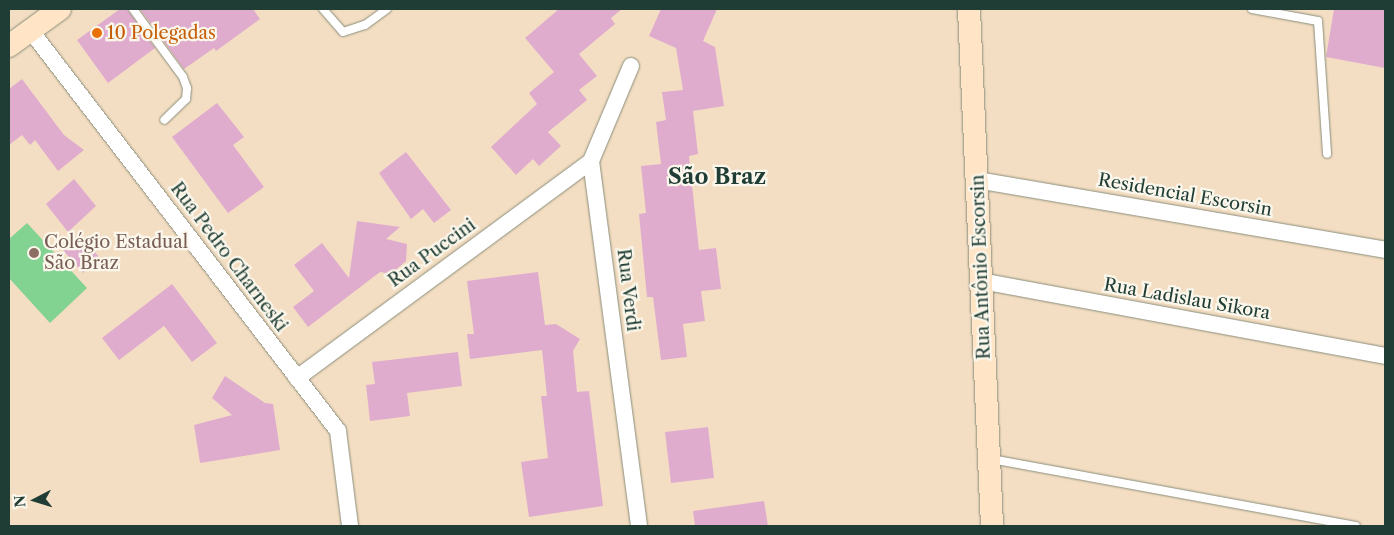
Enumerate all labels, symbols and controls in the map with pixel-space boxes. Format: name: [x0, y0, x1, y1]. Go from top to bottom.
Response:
place label: 10 Polegadas: [107, 22, 216, 44]
marker: 10 Polegadas: [91, 27, 103, 39]
district label: São Braz: [668, 164, 766, 190]
street label: Residencial Escorsin: [1096, 169, 1274, 221]
street label: Rua Antônio Escorsin: [967, 174, 995, 360]
street label: Rua Pedro Charneski: [166, 178, 292, 336]
street label: Rua Puccini: [384, 214, 480, 292]
place label: Colégio Estadual São Braz: [44, 232, 188, 274]
marker: Colégio Estadual São Braz: [28, 247, 40, 259]
street label: Rua Verdi: [612, 247, 644, 333]
street label: Rua Ladislau Sikora: [1102, 274, 1272, 324]
north arrow: [10, 475, 60, 525]
text: N: [11, 494, 30, 508]

